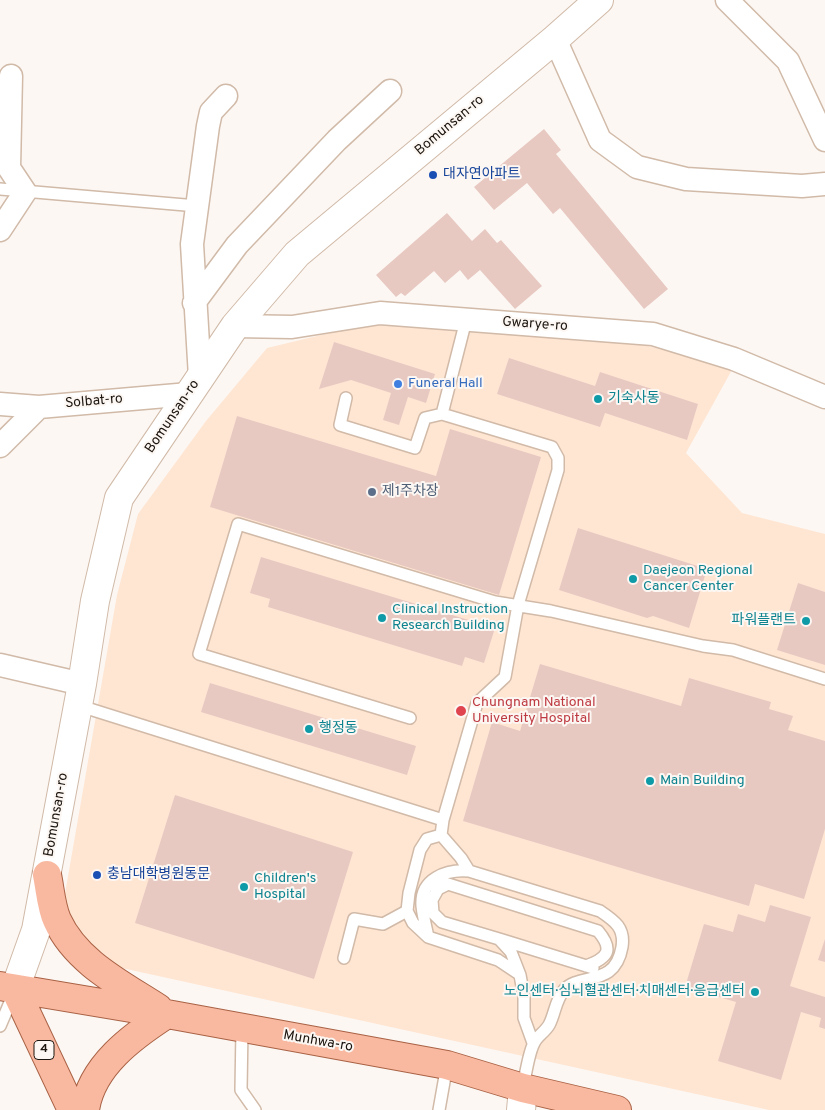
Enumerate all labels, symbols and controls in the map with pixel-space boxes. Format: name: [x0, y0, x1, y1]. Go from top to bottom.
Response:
street label: Bomunsan-ro: [412, 92, 488, 160]
place label: 대자연아파트: [443, 167, 520, 183]
marker: 대자연아파트: [427, 169, 439, 181]
street label: Gwarye-ro: [502, 314, 568, 336]
place label: Funeral Hall: [408, 376, 483, 392]
street label: Bomunsan-ro: [142, 377, 204, 457]
marker: Funeral Hall: [392, 378, 404, 390]
street label: Solbat-ro: [64, 391, 124, 413]
place label: 기숙사동: [608, 391, 660, 407]
marker: 기숙사동: [592, 393, 604, 405]
place label: 제1주차장: [382, 484, 439, 500]
marker: 제1주차장: [366, 486, 378, 498]
place label: Daejeon Regional Cancer Center: [643, 563, 753, 596]
marker: Daejeon Regional Cancer Center: [627, 573, 639, 585]
place label: Clinical Instruction Research Building: [392, 602, 508, 634]
marker: Clinical Instruction Research Building: [376, 612, 388, 624]
place label: 파워플랜트: [732, 613, 796, 629]
marker: 파워플랜트: [800, 615, 812, 627]
place label: Chungnam National University Hospital: [472, 695, 596, 728]
marker: Chungnam National University Hospital: [454, 704, 468, 718]
place label: 행정동: [319, 721, 358, 737]
marker: 행정동: [303, 723, 315, 735]
street label: Bomunsan-ro: [41, 772, 73, 858]
place label: Main Building: [660, 773, 745, 789]
marker: Main Building: [644, 775, 656, 787]
place label: 충남대학병원동문: [107, 867, 210, 883]
marker: 충남대학병원동문: [91, 869, 103, 881]
place label: Children's Hospital: [254, 871, 316, 904]
marker: Children's Hospital: [238, 881, 250, 893]
place label: 노인센터·심뇌혈관센터·치매센터·응급센터: [504, 984, 745, 1000]
marker: 노인센터·심뇌혈관센터·치매센터·응급센터: [749, 986, 761, 998]
street label: Munhwa-ro: [282, 1028, 354, 1056]
road number: 4: [34, 1040, 54, 1060]

